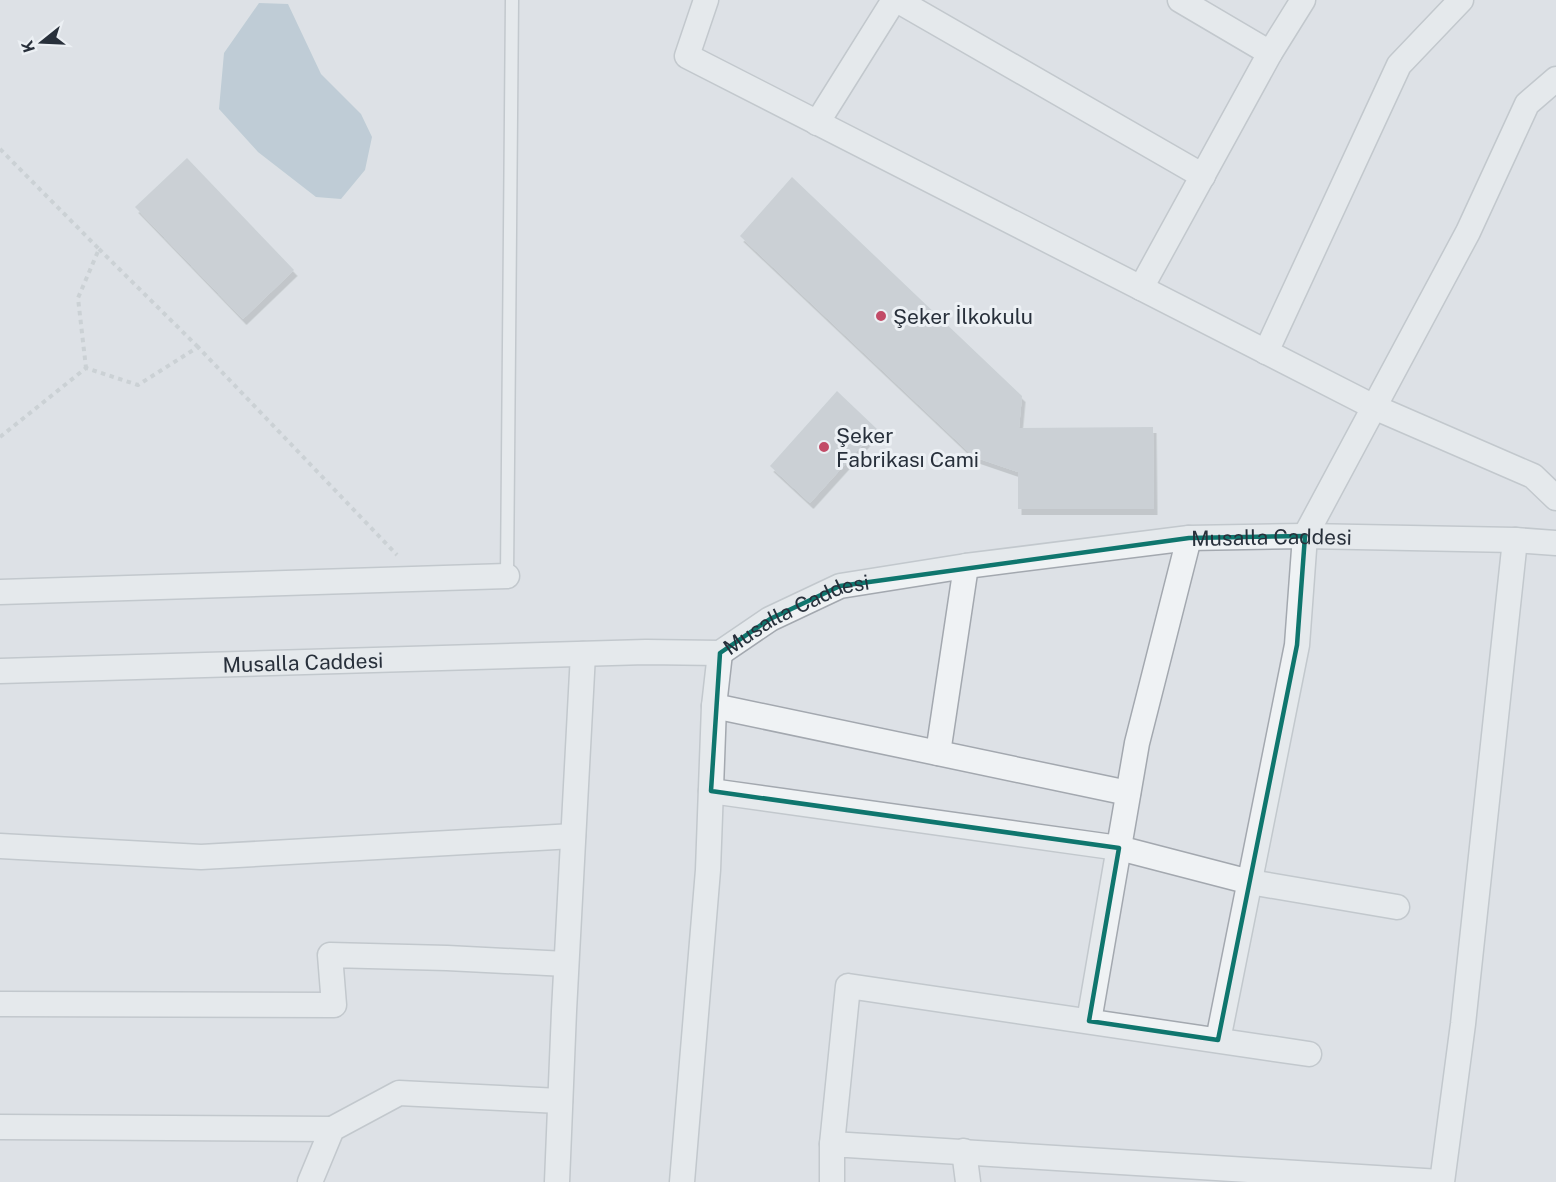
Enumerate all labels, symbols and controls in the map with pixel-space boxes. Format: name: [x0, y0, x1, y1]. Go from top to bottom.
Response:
north arrow: [12, 12, 72, 72]
text: K: [17, 38, 39, 55]
place label: Şeker İlkokulu: [893, 304, 1033, 329]
marker: Şeker İlkokulu: [874, 309, 888, 323]
place label: Şeker Fabrikası Cami: [836, 423, 979, 472]
marker: Şeker Fabrikası Cami: [817, 440, 831, 454]
street label: Musalla Caddesi: [1191, 523, 1352, 550]
street label: Musalla Caddesi: [718, 569, 871, 660]
street label: Musalla Caddesi: [222, 647, 384, 677]

